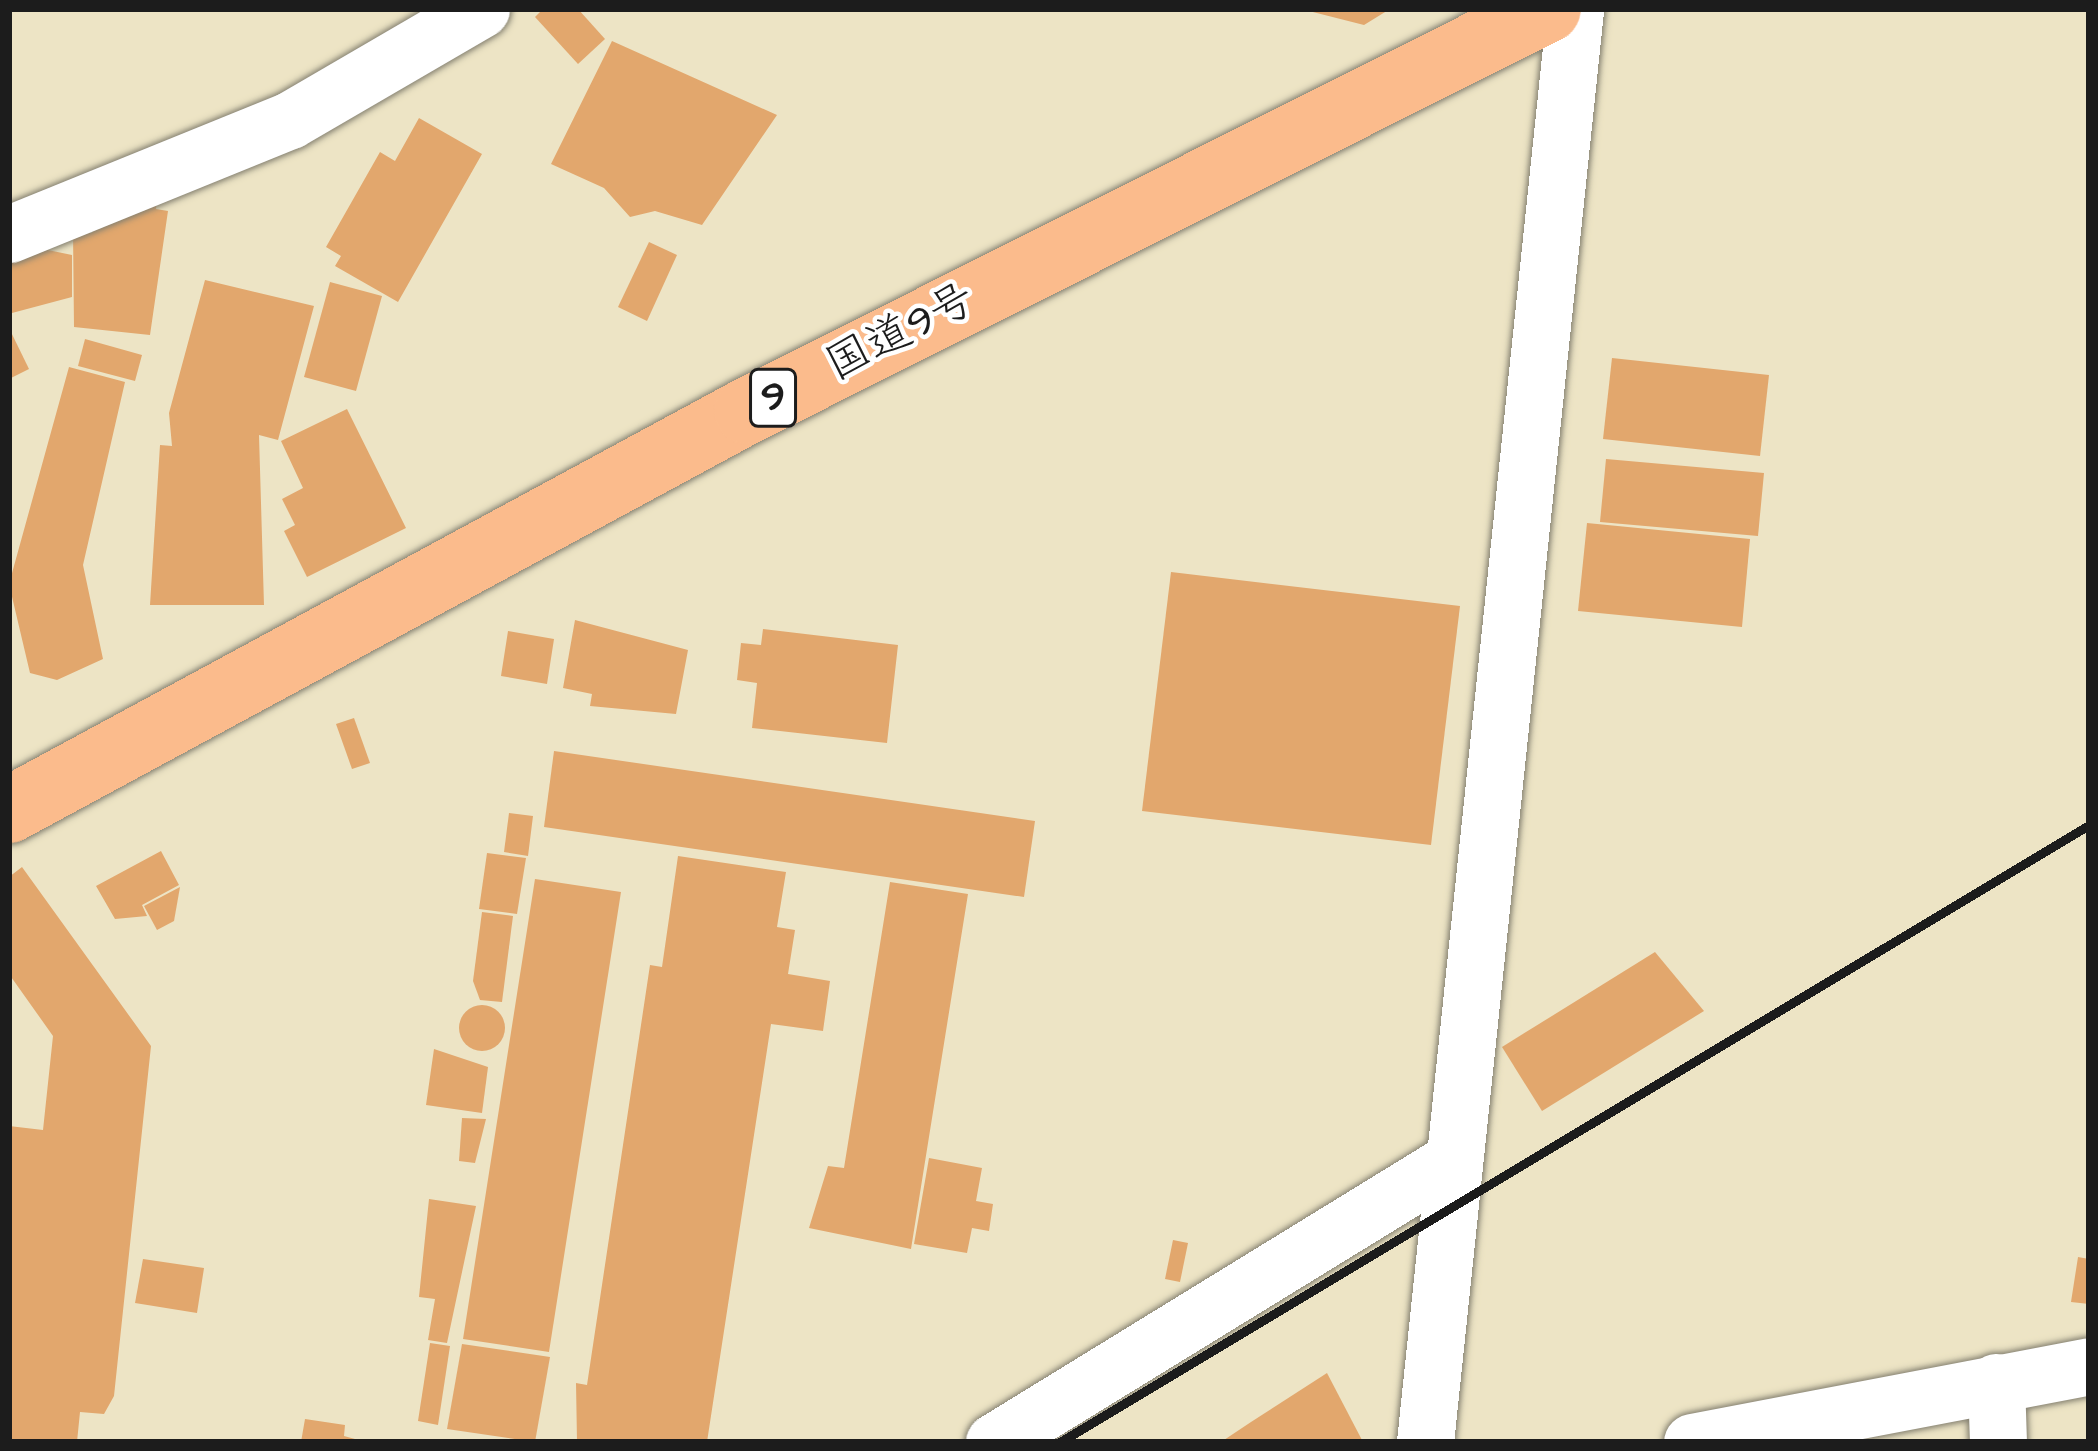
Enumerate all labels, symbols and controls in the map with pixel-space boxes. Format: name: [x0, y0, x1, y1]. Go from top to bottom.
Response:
street label: 国道9号: [817, 272, 985, 394]
road number: 9: [749, 362, 797, 434]

